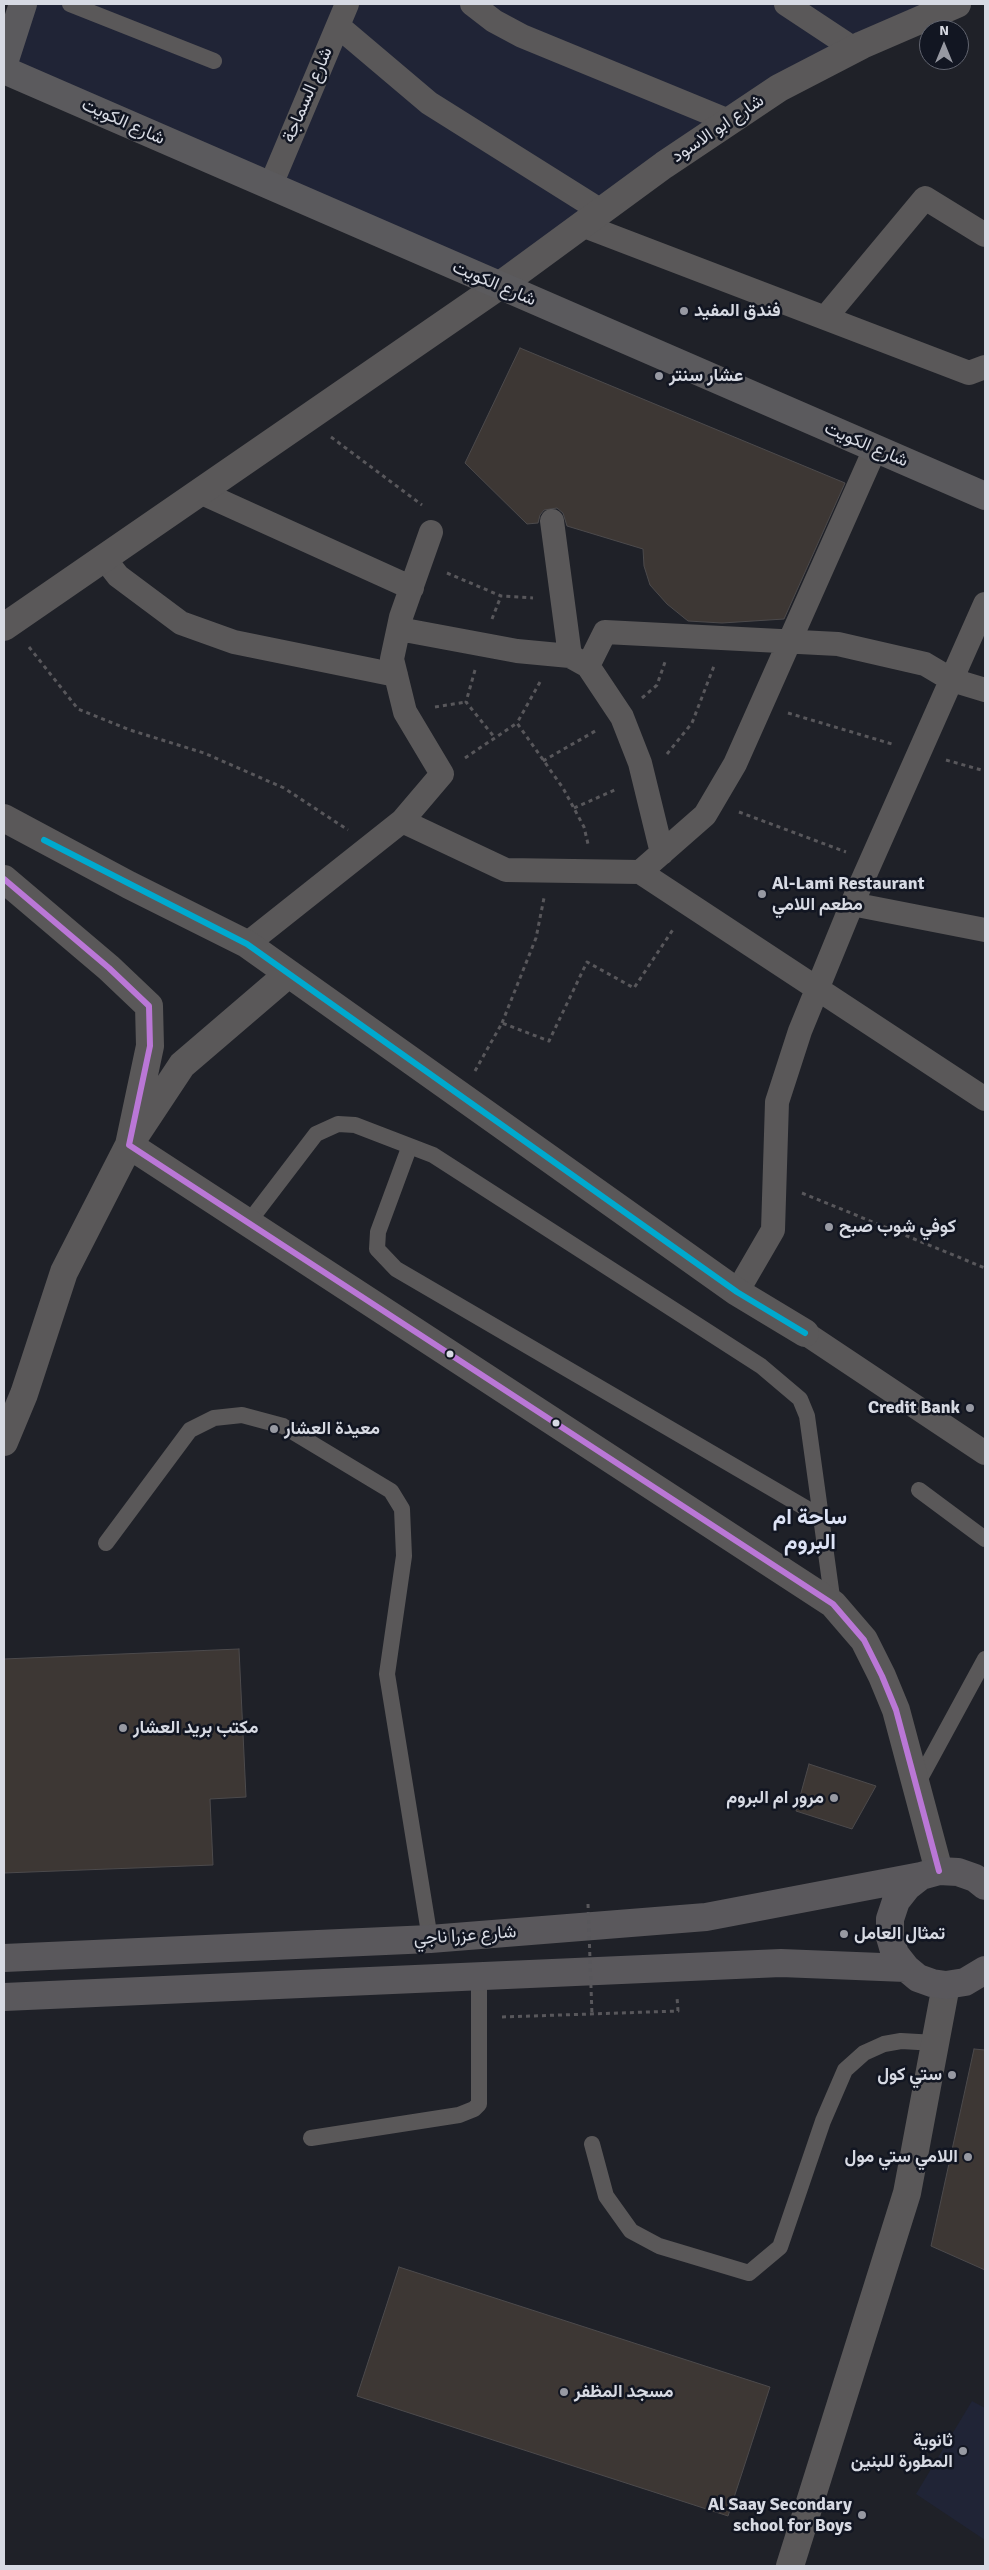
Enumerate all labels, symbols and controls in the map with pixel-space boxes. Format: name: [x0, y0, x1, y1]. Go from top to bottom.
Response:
north arrow: [919, 20, 969, 70]
text: N: [939, 22, 949, 39]
street label: شارع السماجة: [278, 44, 338, 146]
street label: شارع ابو الاسود: [668, 90, 768, 168]
street label: شارع الكويت: [78, 94, 168, 150]
street label: شارع الكويت: [449, 257, 539, 311]
place label: فندق المفيد: [694, 300, 781, 322]
marker: فندق المفيد: [678, 305, 690, 317]
place label: عشار سنتر: [669, 365, 743, 387]
marker: عشار سنتر: [653, 370, 665, 382]
street label: شارع الكويت: [821, 418, 911, 472]
place label: Al-Lami Restaurant مطعم اللامي: [772, 873, 924, 916]
marker: Al-Lami Restaurant مطعم اللامي: [756, 888, 768, 900]
place label: كوفي شوب صبح: [839, 1216, 956, 1238]
marker: كوفي شوب صبح: [823, 1221, 835, 1233]
unlabelled marker: [445, 1349, 455, 1359]
place label: Credit Bank: [868, 1397, 960, 1419]
marker: Credit Bank: [964, 1402, 976, 1414]
place label: معيدة العشار: [284, 1418, 380, 1440]
unlabelled marker: [551, 1418, 561, 1428]
marker: معيدة العشار: [268, 1423, 280, 1435]
district label: ساحة ام البروم: [773, 1505, 847, 1556]
place label: مكتب بريد العشار: [133, 1717, 258, 1739]
marker: مكتب بريد العشار: [117, 1722, 129, 1734]
place label: مرور ام البروم: [726, 1787, 824, 1809]
marker: مرور ام البروم: [828, 1792, 840, 1804]
street label: شارع عزرا ناجي: [413, 1922, 517, 1950]
place label: تمثال العامل: [854, 1923, 945, 1945]
marker: تمثال العامل: [838, 1928, 850, 1940]
place label: ستي كول: [877, 2064, 942, 2086]
marker: ستي كول: [946, 2069, 958, 2081]
place label: اللامي ستي مول: [844, 2146, 958, 2168]
marker: اللامي ستي مول: [962, 2151, 974, 2163]
place label: مسجد المظفر: [574, 2381, 674, 2403]
marker: مسجد المظفر: [558, 2386, 570, 2398]
place label: ثانوية المطورة للبنين: [851, 2430, 953, 2472]
marker: ثانوية المطورة للبنين: [957, 2445, 969, 2457]
place label: Al Saay Secondary school for Boys: [708, 2494, 852, 2536]
marker: Al Saay Secondary school for Boys: [856, 2509, 868, 2521]

